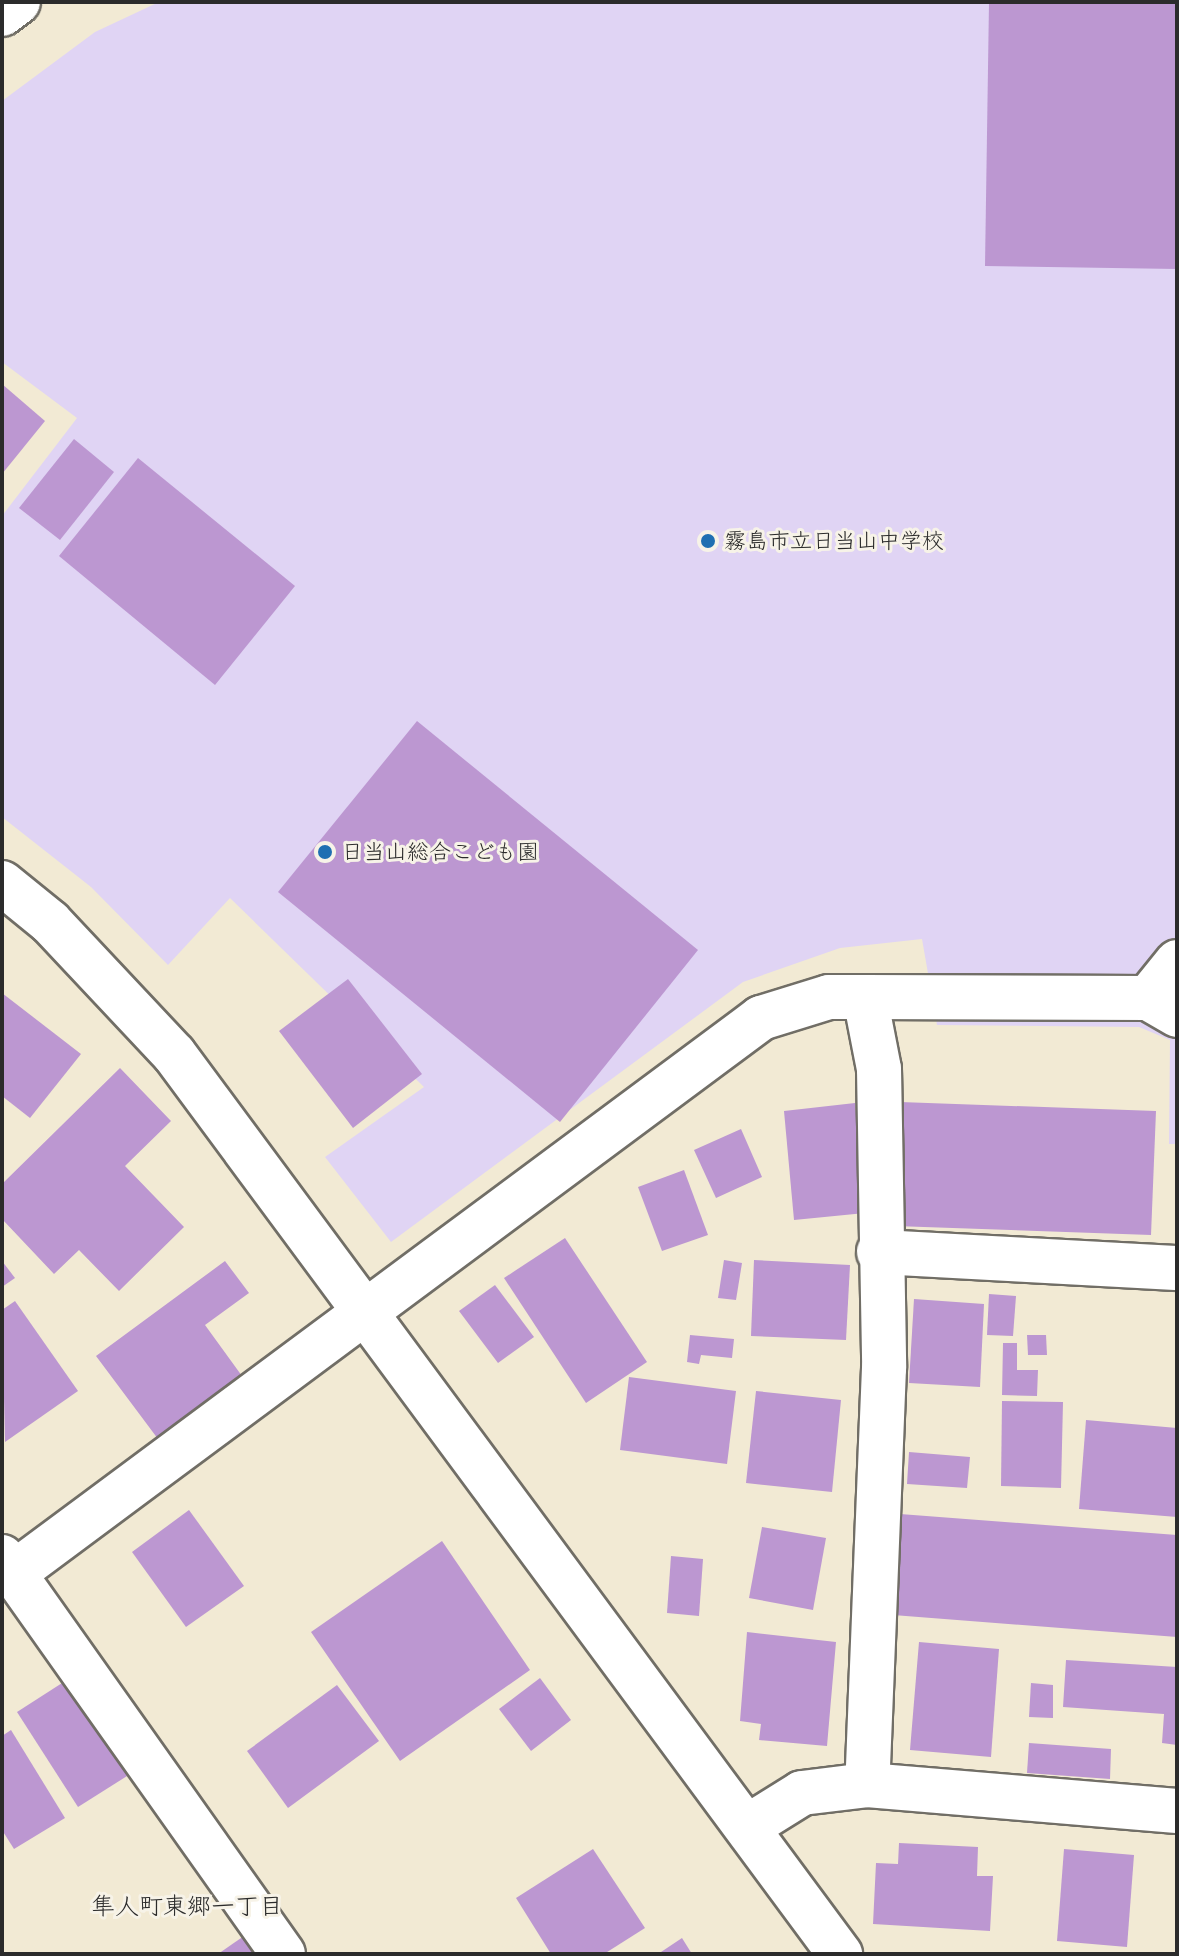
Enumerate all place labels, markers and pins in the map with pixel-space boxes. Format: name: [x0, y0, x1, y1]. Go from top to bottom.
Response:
place label: 霧島市立日当山中学校: [724, 528, 944, 554]
marker: 霧島市立日当山中学校: [699, 532, 717, 550]
place label: 日当山総合こども園: [341, 839, 539, 865]
marker: 日当山総合こども園: [316, 843, 334, 861]

